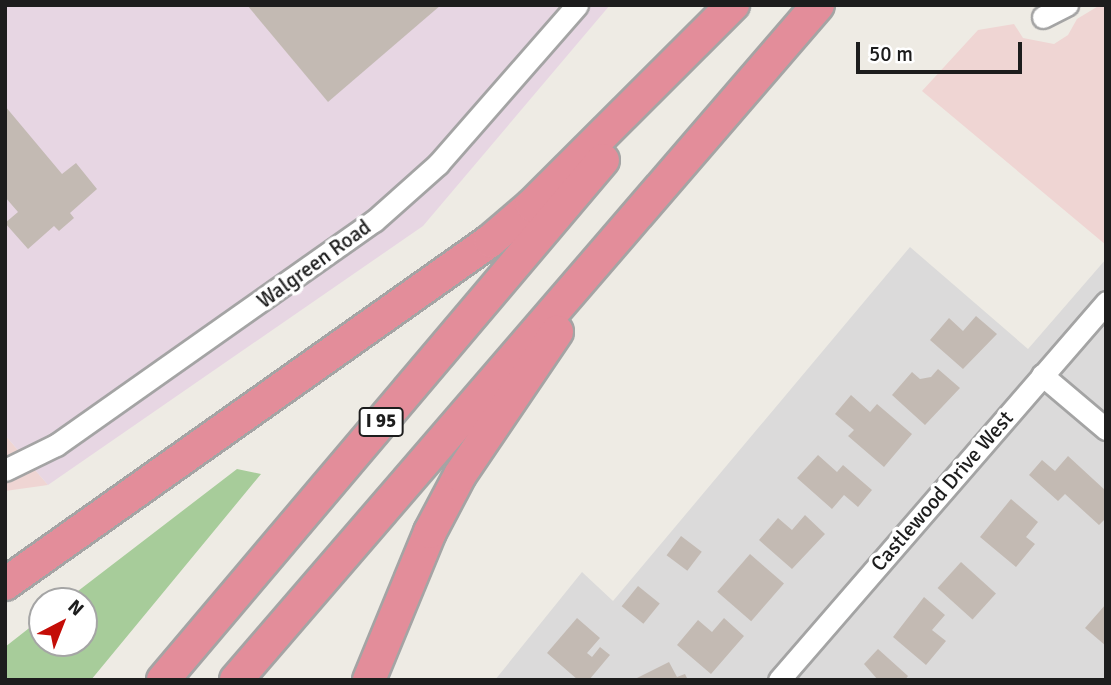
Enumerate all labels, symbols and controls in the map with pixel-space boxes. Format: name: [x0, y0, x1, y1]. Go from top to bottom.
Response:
scale bar: [859, 28, 1025, 72]
text: 50 m: [869, 41, 913, 67]
street label: Walgreen Road: [252, 214, 376, 314]
road number: I 95: [358, 406, 404, 438]
street label: Castlewood Drive West: [866, 406, 1018, 576]
north arrow: [28, 587, 98, 657]
text: N: [63, 595, 89, 621]

